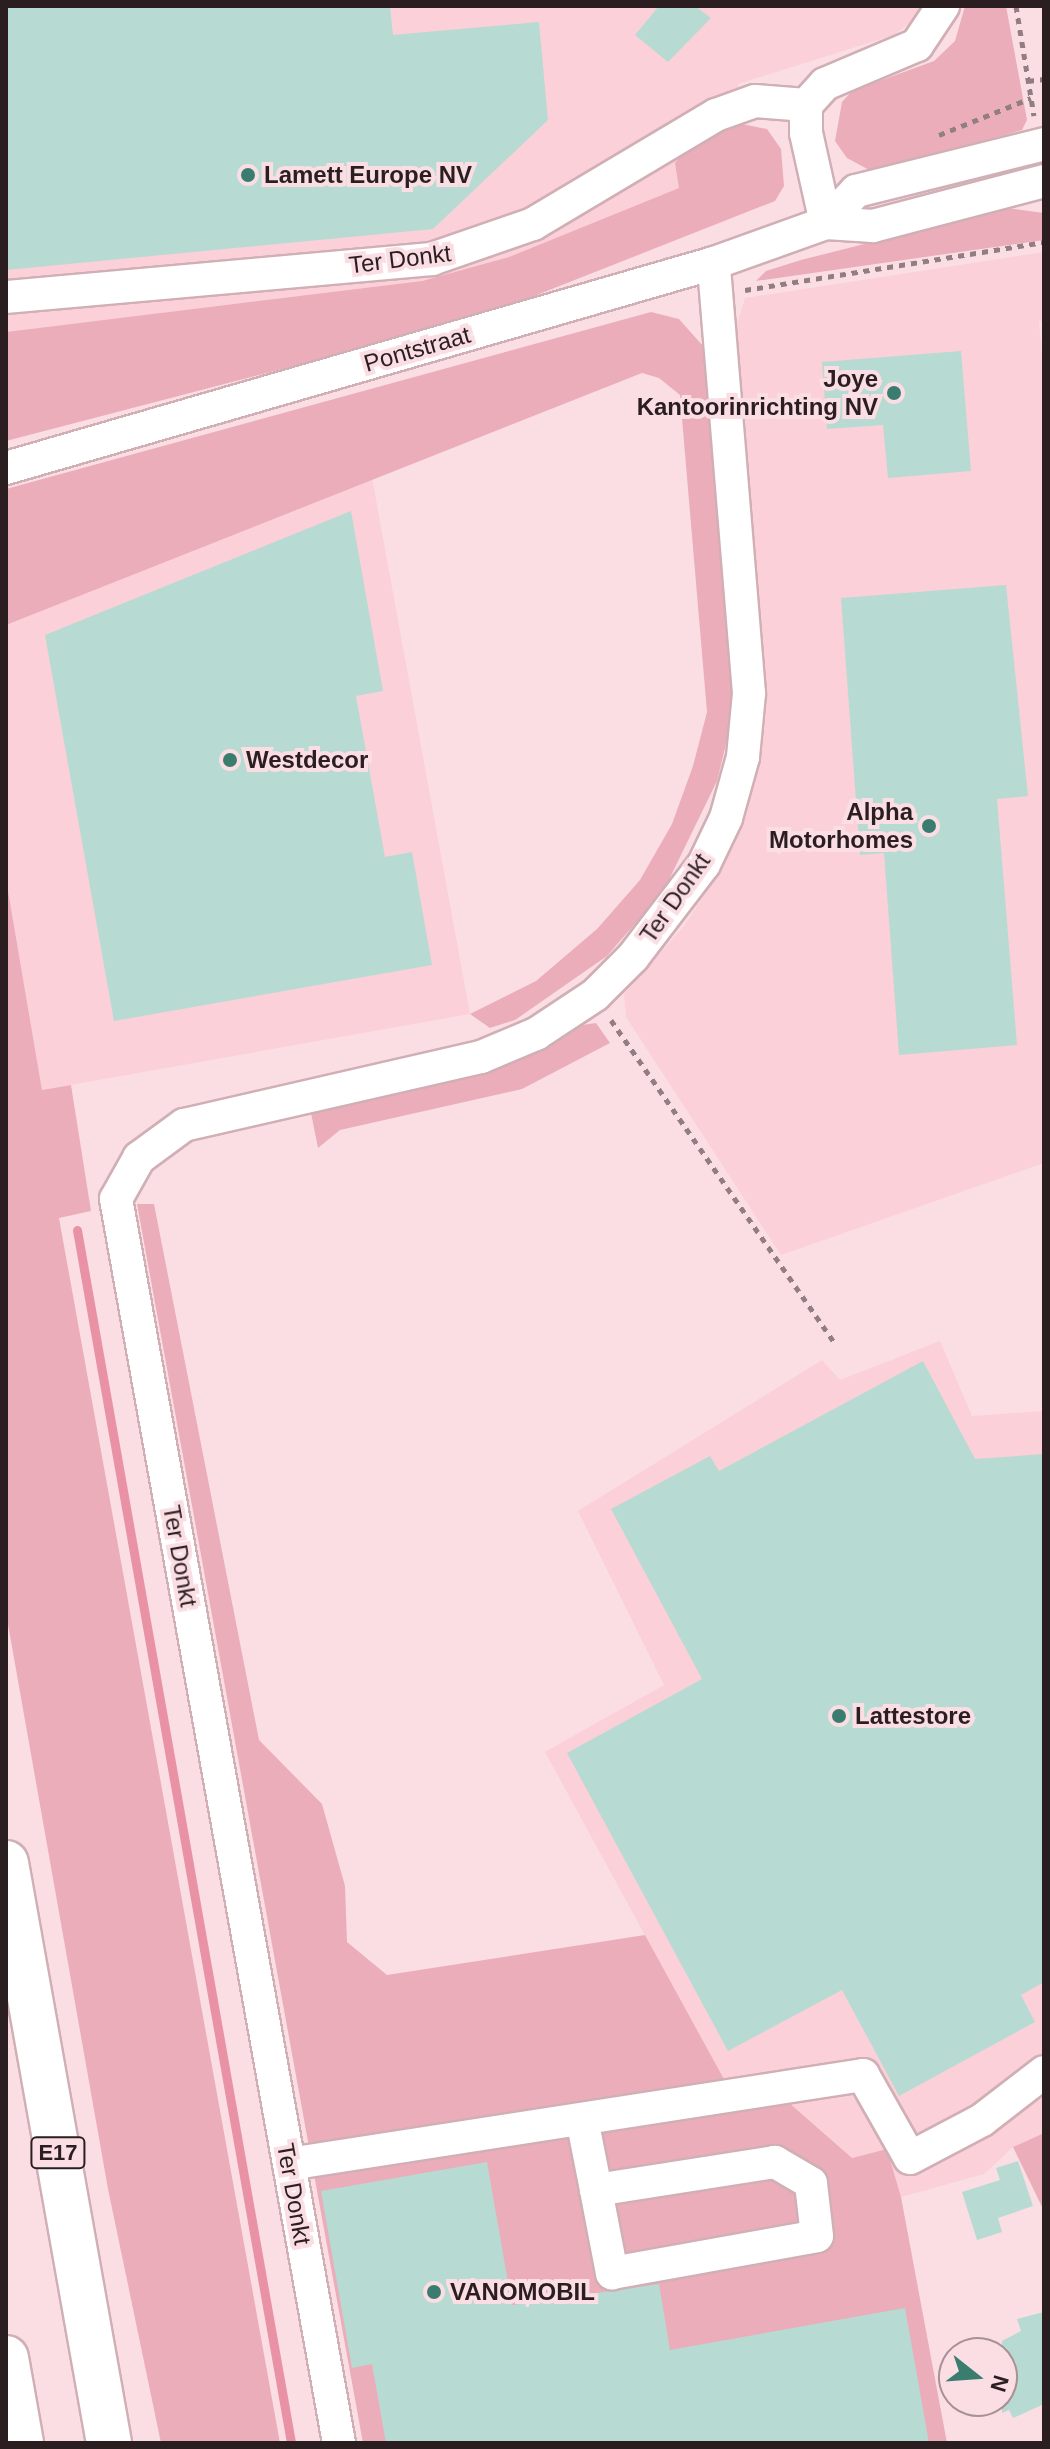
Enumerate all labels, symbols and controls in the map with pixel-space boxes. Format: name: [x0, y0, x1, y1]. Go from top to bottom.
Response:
place label: Lamett Europe NV: [264, 161, 472, 189]
marker: Lamett Europe NV: [239, 166, 257, 184]
street label: Ter Donkt: [347, 238, 453, 280]
street label: Pontstraat: [360, 320, 474, 378]
place label: Joye Kantoorinrichting NV: [637, 365, 878, 421]
marker: Joye Kantoorinrichting NV: [885, 384, 903, 402]
place label: Westdecor: [246, 746, 368, 774]
marker: Westdecor: [221, 751, 239, 769]
place label: Alpha Motorhomes: [769, 798, 913, 854]
marker: Alpha Motorhomes: [920, 817, 938, 835]
street label: Ter Donkt: [634, 848, 716, 948]
street label: Ter Donkt: [157, 1503, 203, 1609]
place label: Lattestore: [855, 1702, 971, 1730]
marker: Lattestore: [830, 1707, 848, 1725]
road number: E17: [30, 2135, 86, 2171]
street label: Ter Donkt: [271, 2141, 317, 2247]
place label: VANOMOBIL: [450, 2278, 595, 2306]
marker: VANOMOBIL: [425, 2283, 443, 2301]
north arrow: [938, 2337, 1018, 2417]
text: N: [985, 2372, 1014, 2395]

